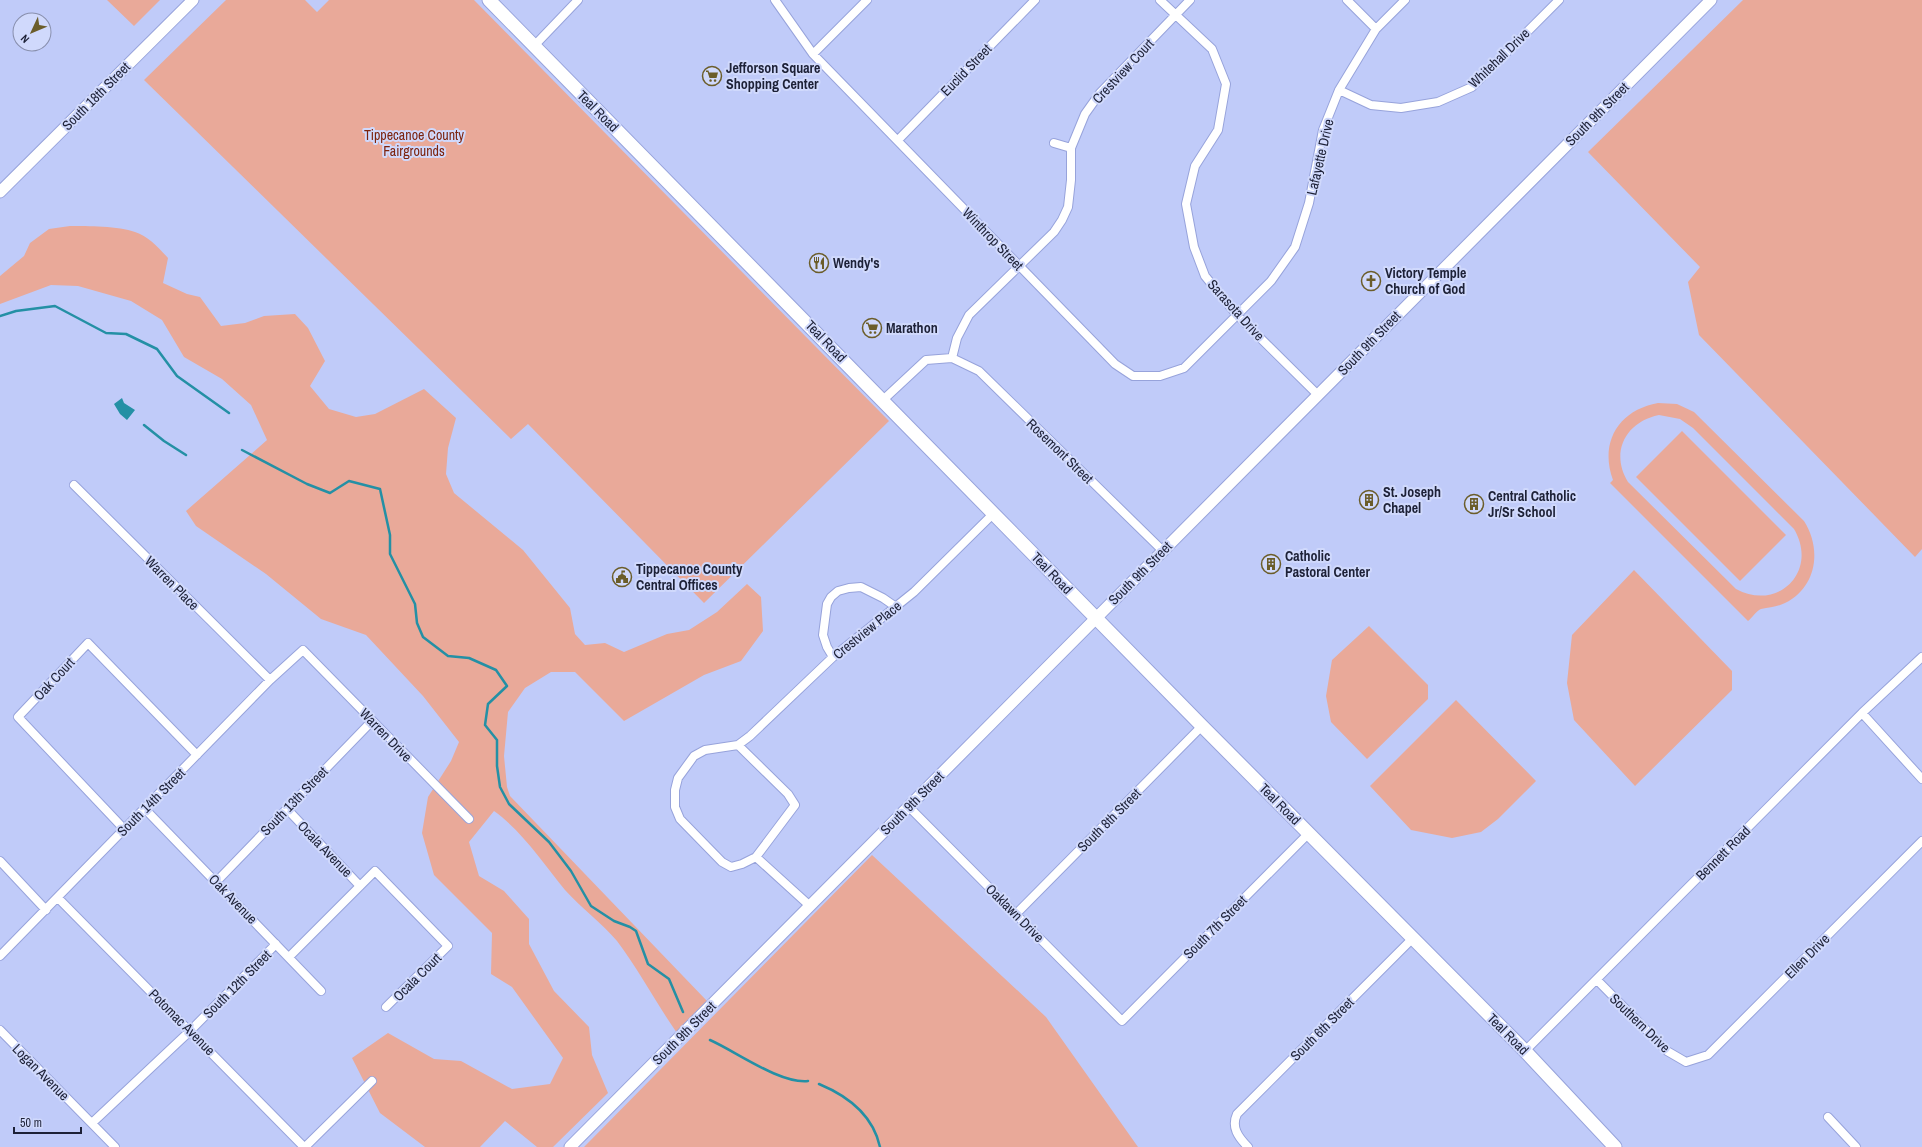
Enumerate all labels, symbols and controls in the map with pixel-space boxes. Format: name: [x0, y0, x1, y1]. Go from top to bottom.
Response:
north arrow: [12, 12, 52, 52]
street label: Whitehall Drive: [1465, 24, 1533, 92]
text: N: [18, 32, 32, 46]
street label: Crestview Court: [1088, 35, 1158, 107]
street label: Euclid Street: [937, 40, 995, 100]
street label: South 18th Street: [58, 58, 134, 134]
place label: Jefforson Square Shopping Center: [726, 59, 820, 93]
supermarket icon: Jefforson Square Shopping Center: [701, 65, 723, 87]
street label: South 9th Street: [1561, 78, 1633, 150]
street label: Teal Road: [573, 86, 623, 136]
street label: Lafayette Drive: [1302, 117, 1338, 197]
park label: Tippecanoe County Fairgrounds: [364, 126, 464, 160]
street label: Winthrop Street: [959, 204, 1027, 274]
restaurant icon: Wendy's: [808, 252, 830, 274]
place label: Wendy's: [833, 254, 880, 272]
place label: Victory Temple Church of God: [1385, 264, 1466, 298]
church icon: Victory Temple Church of God: [1360, 270, 1382, 292]
street label: Sarasota Drive: [1204, 276, 1268, 344]
street label: South 9th Street: [1334, 307, 1404, 379]
street label: Teal Road: [802, 316, 850, 366]
supermarket icon: Marathon: [861, 317, 883, 339]
place label: Marathon: [886, 319, 938, 337]
street label: Rosemont Street: [1023, 415, 1097, 487]
place label: St. Joseph Chapel: [1383, 483, 1441, 517]
place label: Central Catholic Jr/Sr School: [1488, 487, 1576, 521]
building icon: St. Joseph Chapel: [1358, 489, 1380, 511]
building icon: Central Catholic Jr/Sr School: [1463, 493, 1485, 515]
street label: South 9th Street: [1104, 537, 1176, 609]
place label: Catholic Pastoral Center: [1285, 547, 1370, 581]
street label: Teal Road: [1028, 548, 1076, 598]
street label: Warren Place: [141, 552, 203, 614]
building icon: Catholic Pastoral Center: [1260, 553, 1282, 575]
place label: Tippecanoe County Central Offices: [636, 560, 743, 594]
public building icon: Tippecanoe County Central Offices: [611, 566, 633, 588]
street label: Crestview Place: [829, 597, 905, 663]
street label: Oak Court: [30, 654, 78, 704]
street label: Warren Drive: [356, 704, 416, 766]
street label: South 13th Street: [256, 763, 332, 839]
street label: South 14th Street: [113, 764, 189, 840]
street label: South 9th Street: [876, 767, 948, 839]
street label: Teal Road: [1255, 779, 1305, 829]
street label: South 8th Street: [1073, 784, 1145, 856]
street label: Ocala Avenue: [294, 817, 356, 881]
street label: Bennett Road: [1692, 822, 1754, 884]
street label: Oak Avenue: [205, 870, 261, 928]
street label: Oaklawn Drive: [982, 880, 1048, 946]
street label: South 7th Street: [1179, 891, 1251, 963]
street label: Ellen Drive: [1781, 930, 1833, 982]
street label: South 12th Street: [199, 946, 275, 1022]
street label: Ocala Court: [389, 949, 445, 1005]
street label: Potomac Avenue: [145, 985, 219, 1059]
street label: Southern Drive: [1606, 990, 1674, 1056]
street label: South 6th Street: [1286, 993, 1358, 1065]
street label: South 9th Street: [648, 997, 720, 1069]
street label: Teal Road: [1483, 1009, 1533, 1059]
street label: Logan Avenue: [9, 1040, 73, 1104]
scale bar: [14, 1109, 81, 1135]
text: 50 m: [20, 1115, 42, 1131]

